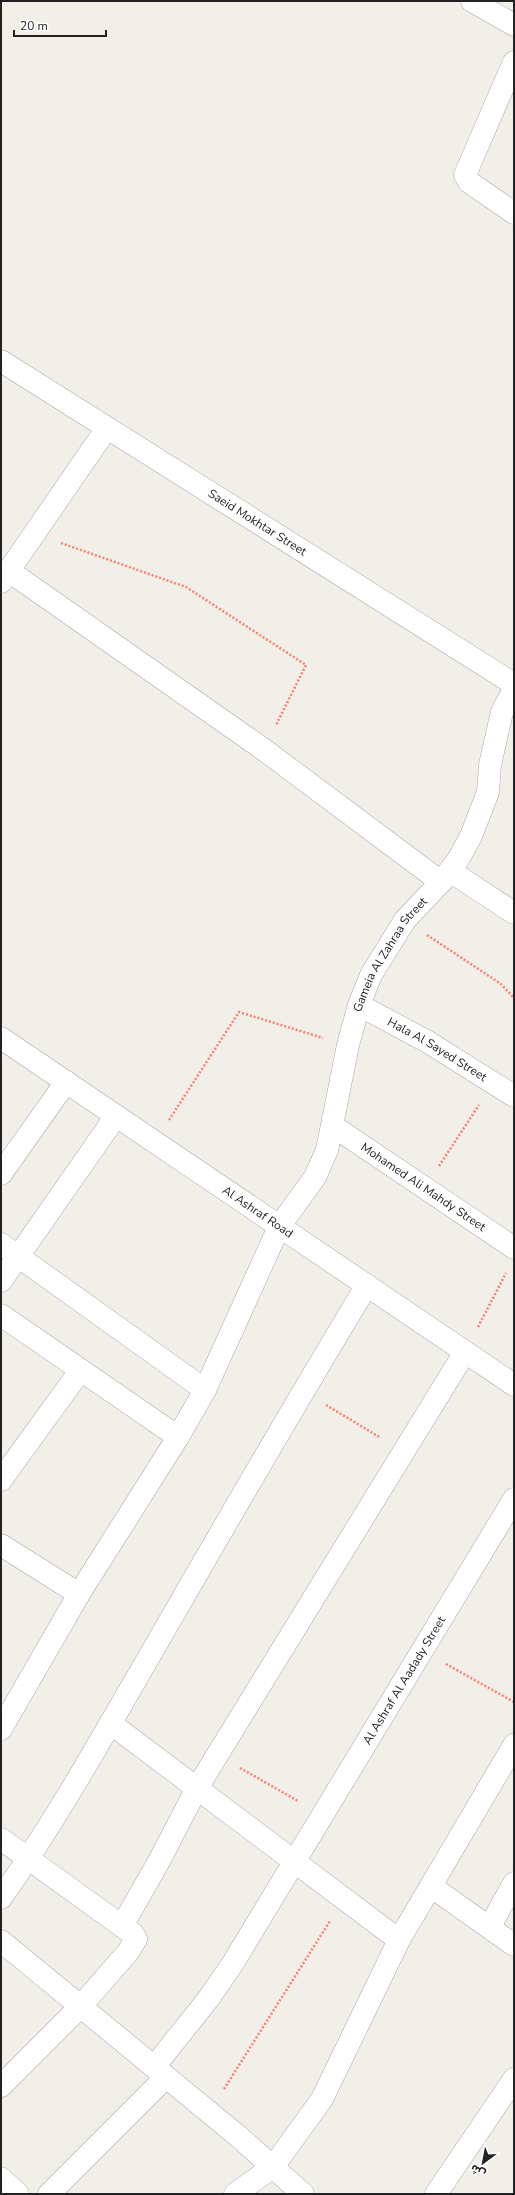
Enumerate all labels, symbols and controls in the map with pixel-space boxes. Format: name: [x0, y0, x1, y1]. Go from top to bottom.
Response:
scale bar: [14, 12, 106, 38]
text: 20 m: [20, 18, 48, 34]
street label: Saeid Mokhtar Street: [205, 485, 310, 560]
street label: Gameia Al Zahraa Street: [350, 893, 431, 1014]
street label: Hala Al Sayed Street: [385, 1014, 491, 1085]
street label: Mohamed Ali Mahdy Street: [358, 1139, 490, 1235]
street label: Al Ashraf Road: [219, 1182, 296, 1241]
street label: Al Ashraf Al Aadady Street: [359, 1613, 450, 1748]
north arrow: [463, 2143, 503, 2183]
text: ش: [468, 2161, 488, 2181]

